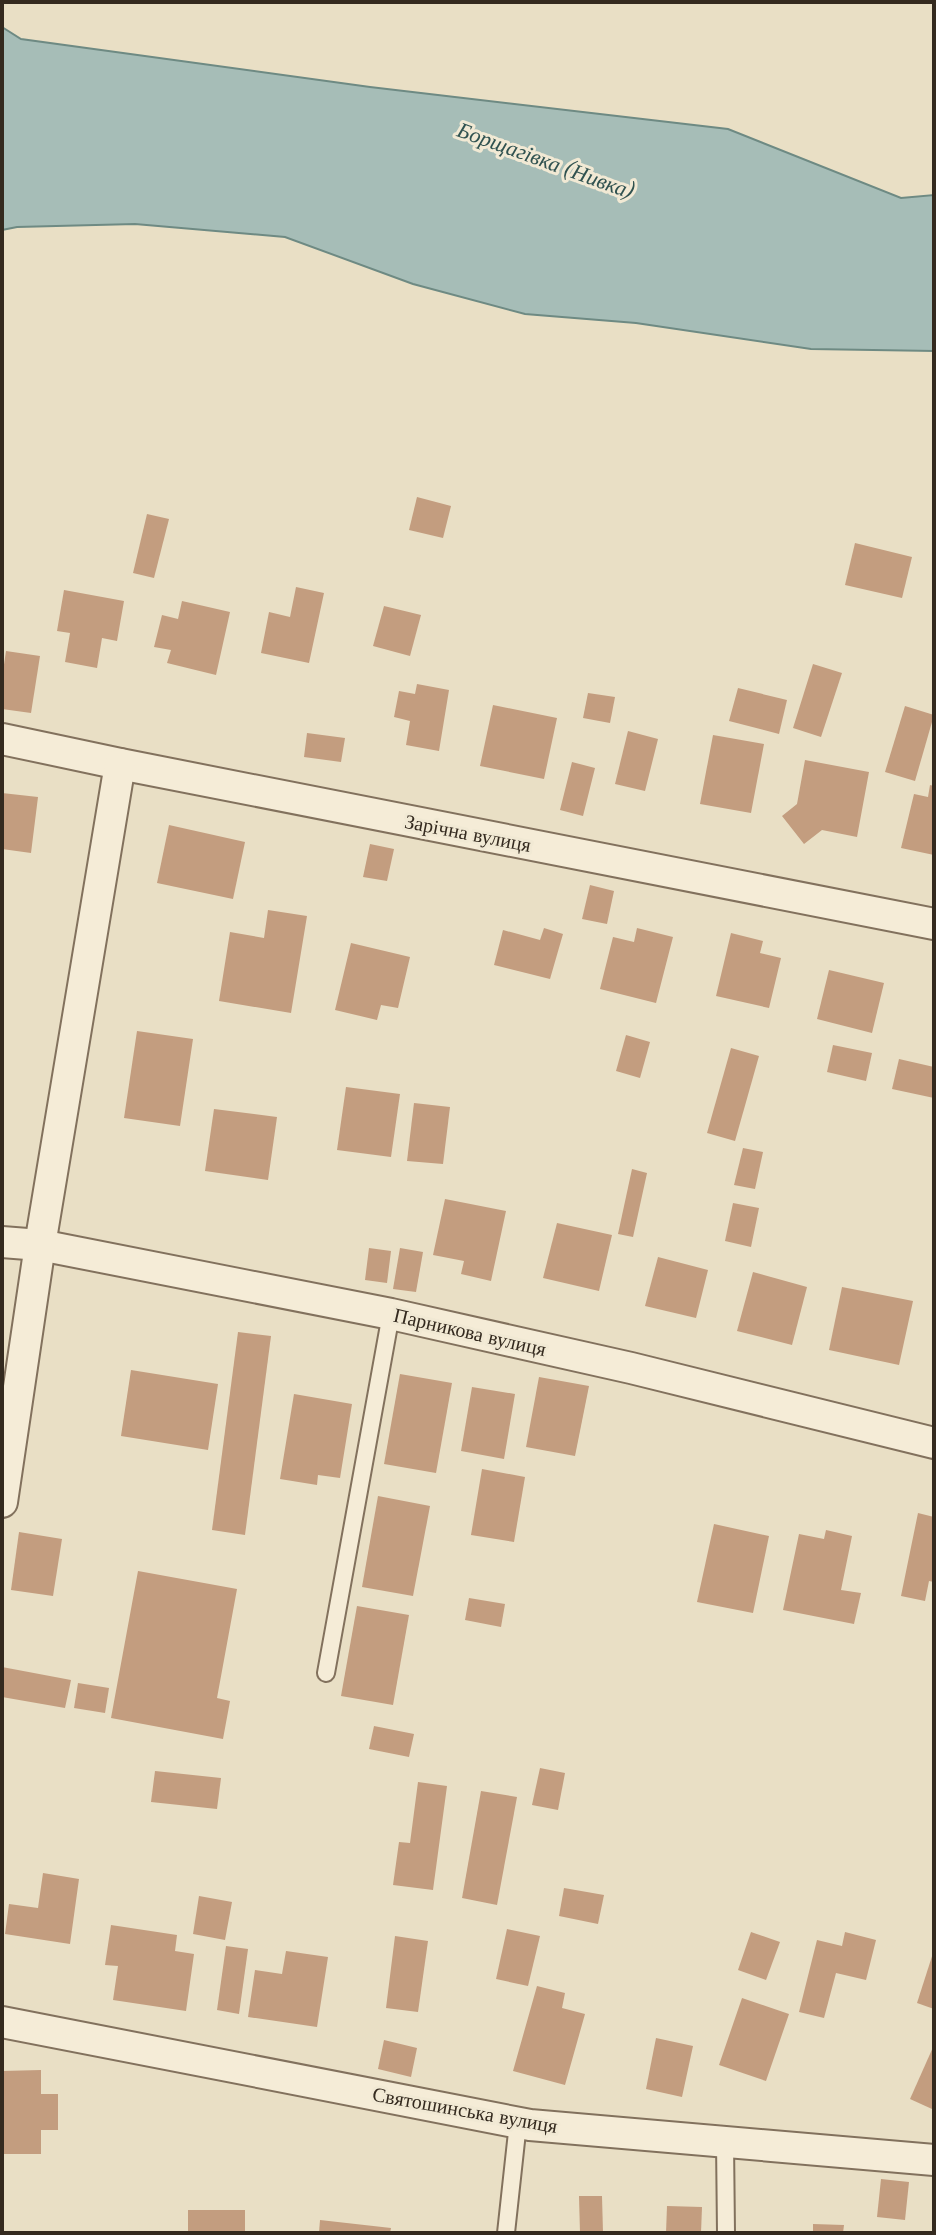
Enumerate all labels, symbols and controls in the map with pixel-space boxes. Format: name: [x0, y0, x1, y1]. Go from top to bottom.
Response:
water label: Борщагівка (Нивка): [453, 116, 638, 205]
street label: Зарічна вулиця: [403, 809, 533, 857]
street label: Парникова вулиця: [391, 1303, 549, 1361]
street label: Святошинська вулиця: [371, 2082, 559, 2138]

